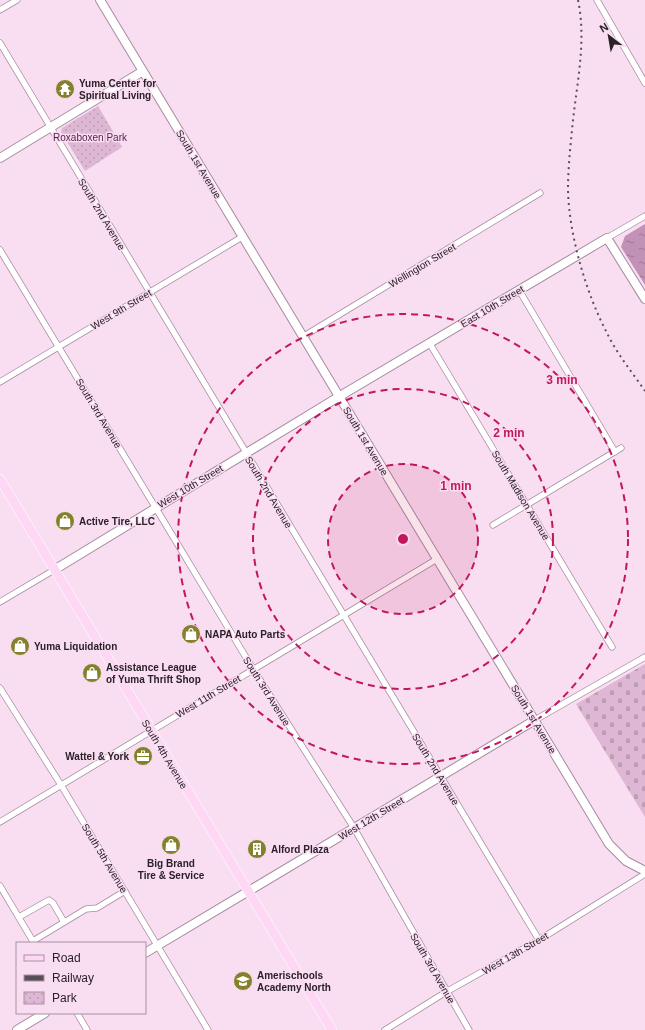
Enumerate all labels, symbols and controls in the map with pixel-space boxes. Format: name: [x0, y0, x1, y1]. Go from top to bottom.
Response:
north arrow: [589, 16, 629, 56]
text: N: [597, 20, 610, 35]
temple icon: Yuma Center for Spiritual Living: [54, 78, 76, 100]
place label: Yuma Center for Spiritual Living: [79, 78, 156, 101]
street label: South 1st Avenue: [174, 128, 224, 201]
park label: Roxaboxen Park: [53, 132, 128, 143]
street label: South 2nd Avenue: [76, 176, 128, 252]
street label: Wellington Street: [387, 241, 458, 290]
street label: East 10th Street: [459, 283, 526, 330]
street label: West 9th Street: [89, 287, 154, 332]
text: 3 min: [546, 373, 578, 387]
street label: South 3rd Avenue: [73, 376, 124, 450]
street label: South 1st Avenue: [341, 405, 391, 478]
text: 2 min: [493, 426, 525, 440]
street label: South Madison Avenue: [489, 448, 552, 542]
street label: South 2nd Avenue: [243, 454, 295, 530]
street label: West 10th Street: [156, 462, 225, 510]
text: 1 min: [440, 479, 472, 493]
shop icon: Active Tire, LLC: [54, 510, 76, 532]
place label: Active Tire, LLC: [79, 516, 155, 527]
centre of rings: [396, 532, 410, 546]
shop icon: NAPA Auto Parts: [180, 623, 202, 645]
place label: NAPA Auto Parts: [205, 629, 286, 640]
shop icon: Yuma Liquidation: [9, 635, 31, 657]
place label: Yuma Liquidation: [34, 641, 117, 652]
street label: South 3rd Avenue: [241, 655, 292, 728]
shop icon: Assistance League of Yuma Thrift Shop: [81, 662, 103, 684]
place label: Assistance League of Yuma Thrift Shop: [106, 662, 201, 685]
street label: West 11th Street: [174, 673, 243, 720]
street label: South 1st Avenue: [509, 683, 559, 756]
street label: South 4th Avenue: [140, 718, 190, 791]
street label: South 2nd Avenue: [410, 731, 462, 807]
office icon: Wattel & York: [132, 745, 154, 767]
place label: Wattel & York: [65, 751, 129, 762]
street label: West 12th Street: [337, 794, 406, 842]
street label: South 5th Avenue: [80, 822, 130, 895]
shop icon: Big Brand Tire & Service: [160, 834, 182, 856]
building icon: Alford Plaza: [246, 838, 268, 860]
place label: Alford Plaza: [271, 844, 329, 855]
place label: Big Brand Tire & Service: [138, 858, 205, 881]
street label: West 13th Street: [480, 930, 550, 977]
street label: South 3rd Avenue: [408, 931, 457, 1006]
legend: [16, 942, 146, 1014]
text: Road: [52, 951, 81, 965]
school or university icon: Amerischools Academy North: [232, 970, 254, 992]
place label: Amerischools Academy North: [257, 970, 331, 993]
text: Railway: [52, 971, 94, 985]
text: Park: [52, 991, 78, 1005]

